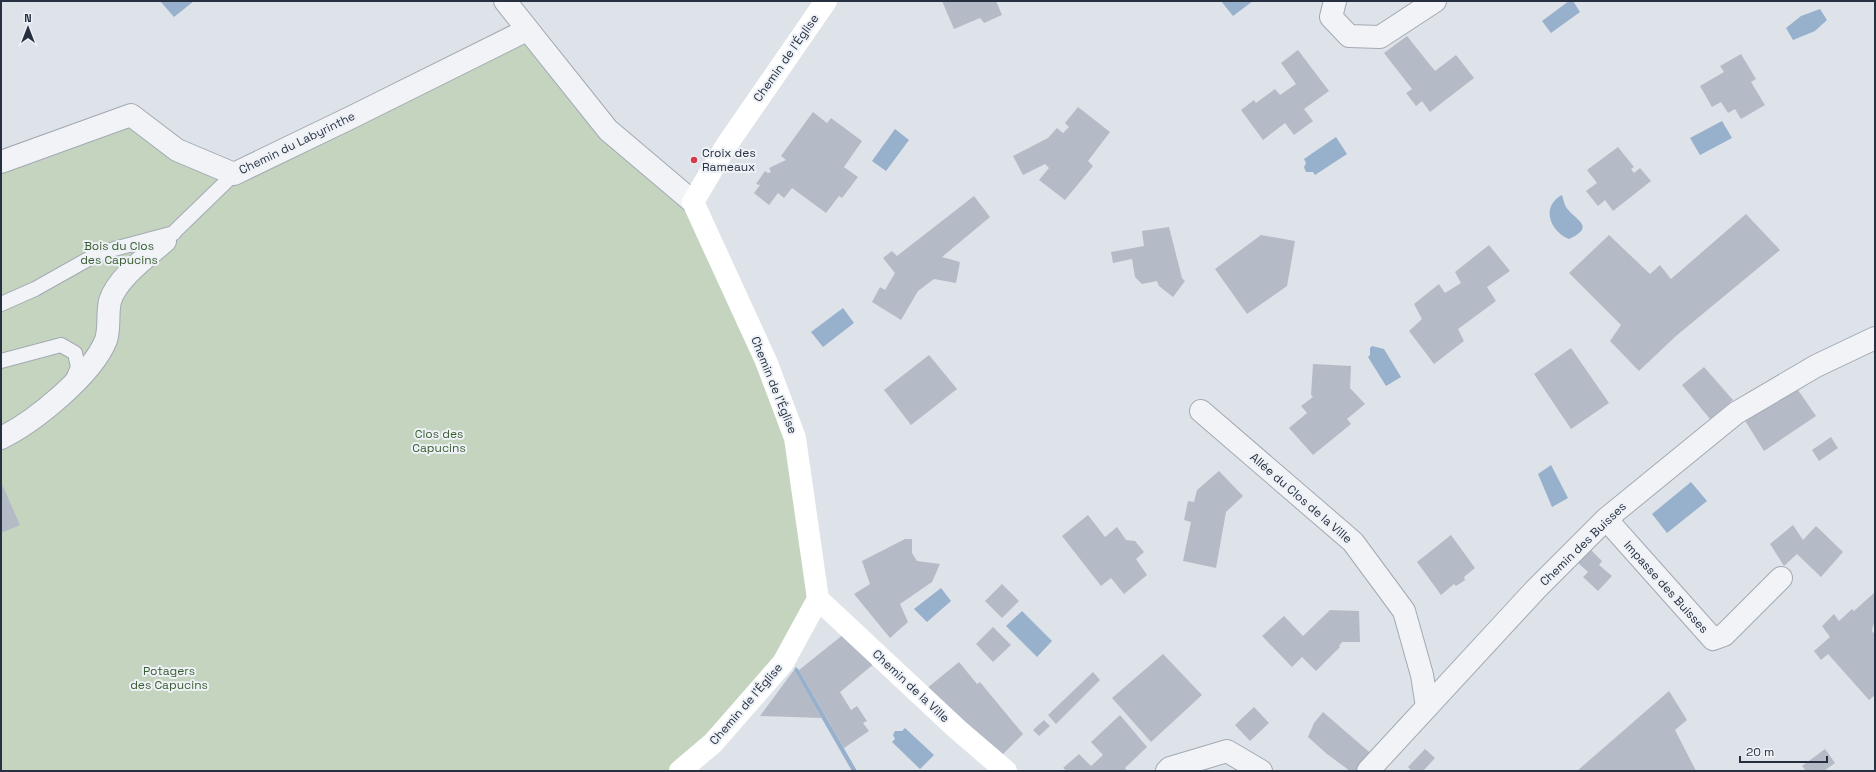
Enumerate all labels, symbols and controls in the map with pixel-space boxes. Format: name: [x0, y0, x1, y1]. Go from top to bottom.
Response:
north arrow: [8, 8, 48, 48]
text: N: [24, 11, 32, 25]
street label: Chemin de l'Église: [750, 11, 822, 105]
street label: Chemin du Labyrinthe: [236, 108, 358, 178]
place label: Croix des Rameaux: [702, 145, 756, 175]
marker: Croix des Rameaux: [689, 155, 699, 165]
park label: Bois du Clos des Capucins: [80, 238, 158, 268]
street label: Chemin de l'Église: [747, 334, 801, 436]
park label: Clos des Capucins: [412, 426, 466, 456]
street label: Allée du Clos de la Ville: [1247, 449, 1355, 547]
street label: Chemin des Buisses: [1536, 499, 1630, 589]
street label: Impasse des Buisses: [1620, 537, 1712, 637]
street label: Chemin de la Ville: [869, 646, 953, 726]
street label: Chemin de l'Église: [706, 660, 786, 748]
park label: Potagers des Capucins: [130, 663, 208, 693]
scale bar: [1740, 738, 1827, 764]
text: 20 m: [1746, 744, 1774, 760]

